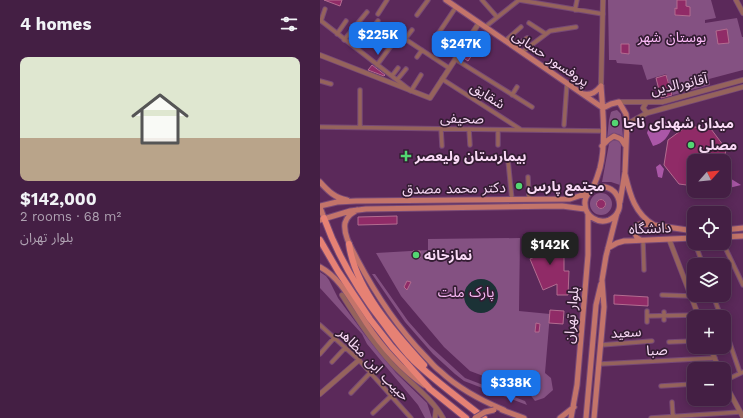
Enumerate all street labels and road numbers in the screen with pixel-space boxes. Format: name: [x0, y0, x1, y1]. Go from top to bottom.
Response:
street label: پروفسور حسابی: [508, 26, 592, 91]
street label: آقانورالدین: [649, 70, 710, 99]
street label: شقایق: [467, 78, 508, 114]
street label: صحیفی: [440, 110, 484, 127]
street label: دکتر محمد مصدق: [402, 179, 506, 198]
street label: دانشگاه: [628, 219, 672, 237]
street label: بلوار تهران: [561, 286, 582, 344]
street label: حبیب ابن مظاهر: [334, 323, 413, 405]
street label: سعید: [610, 323, 642, 341]
street label: صبا: [646, 341, 669, 359]

